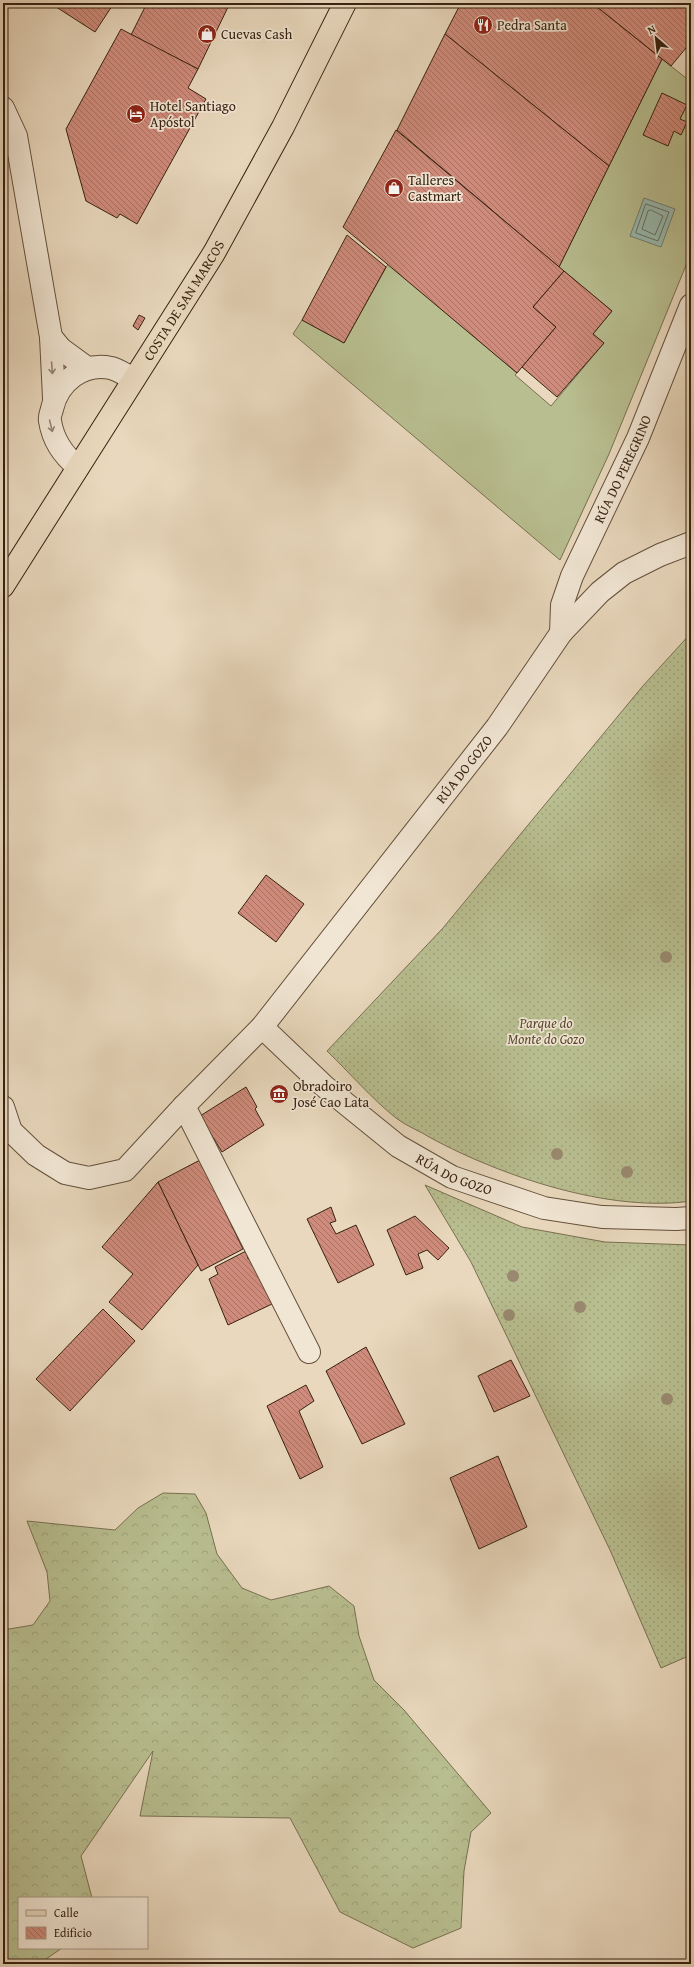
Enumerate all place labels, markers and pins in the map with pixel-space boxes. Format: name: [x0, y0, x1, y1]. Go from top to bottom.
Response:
restaurant icon: Pedra Santa: [472, 14, 494, 36]
place label: Pedra Santa: [497, 15, 567, 35]
shop icon: Cuevas Cash: [196, 23, 218, 45]
place label: Cuevas Cash: [221, 24, 292, 44]
place label: Hotel Santiago Apóstol: [150, 96, 236, 132]
hotel icon: Hotel Santiago Apóstol: [125, 103, 147, 125]
place label: Talleres Castmart: [408, 170, 462, 206]
shop icon: Talleres Castmart: [383, 177, 405, 199]
place label: Obradoiro José Cao Lata: [291, 1076, 370, 1112]
museum icon: Obradoiro José Cao Lata: [268, 1083, 290, 1105]

